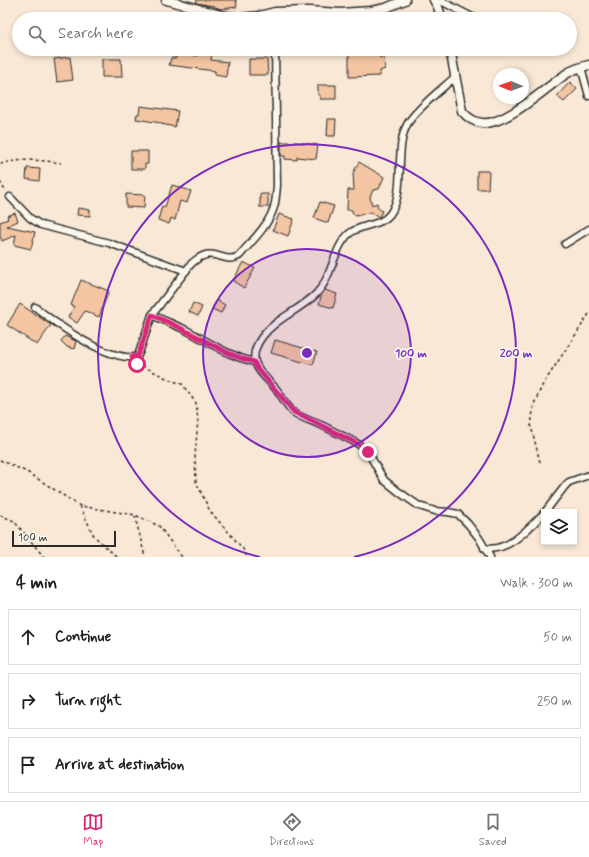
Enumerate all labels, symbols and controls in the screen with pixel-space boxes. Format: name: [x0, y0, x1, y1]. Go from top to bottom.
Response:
search box: [12, 12, 577, 56]
icon: search: [26, 23, 48, 45]
text: Search here: [58, 24, 134, 44]
north arrow: [493, 68, 529, 104]
centre of rings: [300, 346, 314, 360]
text: 100 m: [395, 346, 428, 362]
text: 200 m: [500, 346, 533, 362]
route start: [128, 355, 146, 373]
route end: [359, 443, 377, 461]
map controls: [541, 509, 577, 545]
button: layers: [541, 509, 577, 545]
scale bar: [12, 529, 116, 548]
text: 100 m: [18, 531, 48, 545]
text: 4 min: [16, 572, 57, 594]
text: Walk · 300 m: [500, 575, 573, 592]
icon: ahead: [17, 626, 39, 648]
text: Continue: [55, 627, 111, 647]
text: 50 m: [543, 629, 572, 646]
icon: right: [17, 690, 39, 712]
text: Turn right: [55, 691, 122, 711]
text: 250 m: [537, 693, 572, 710]
icon: arrive: [17, 754, 39, 776]
text: Arrive at destination: [55, 755, 184, 775]
tab: Map: [82, 811, 104, 849]
tab: Directions: [269, 811, 314, 849]
tab: Saved: [479, 811, 507, 849]

